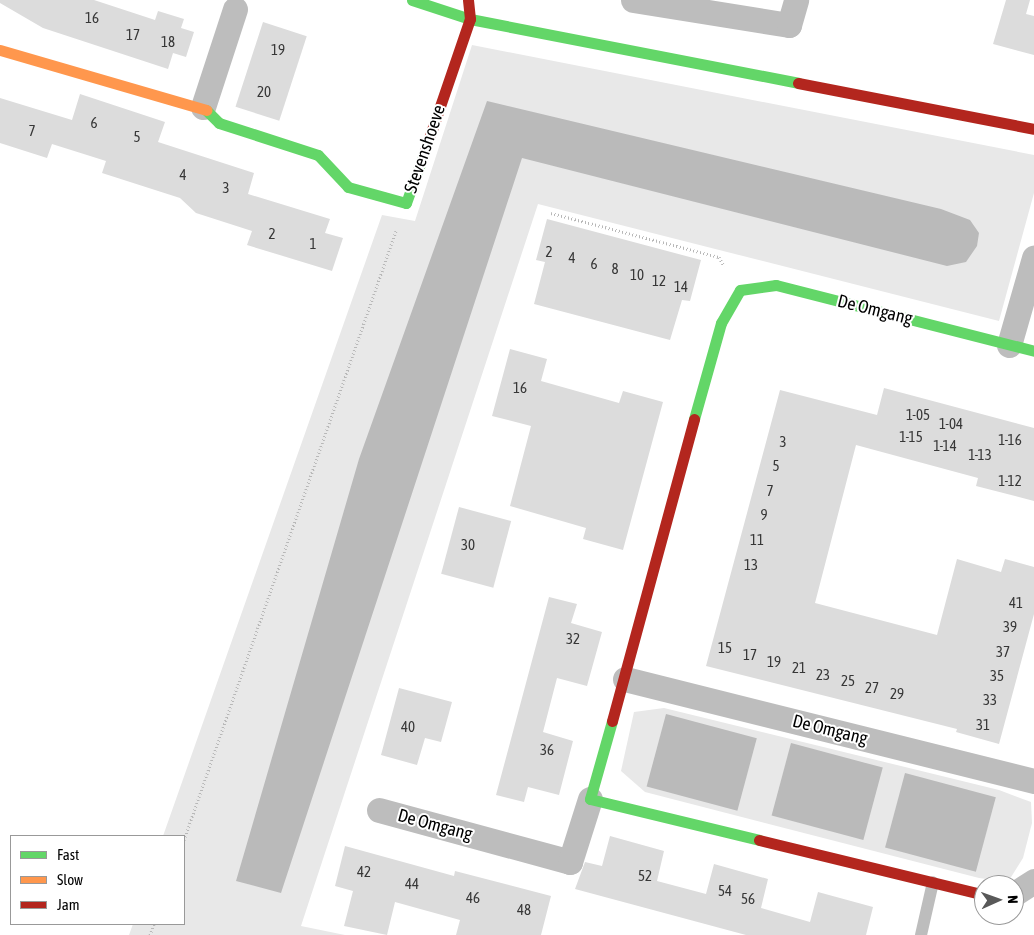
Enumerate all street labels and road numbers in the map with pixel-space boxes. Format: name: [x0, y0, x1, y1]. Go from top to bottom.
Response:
street label: Stevenshoeve: [400, 102, 450, 196]
street label: De Omgang: [835, 290, 915, 330]
street label: De Omgang: [790, 710, 870, 750]
street label: De Omgang: [395, 805, 475, 845]

